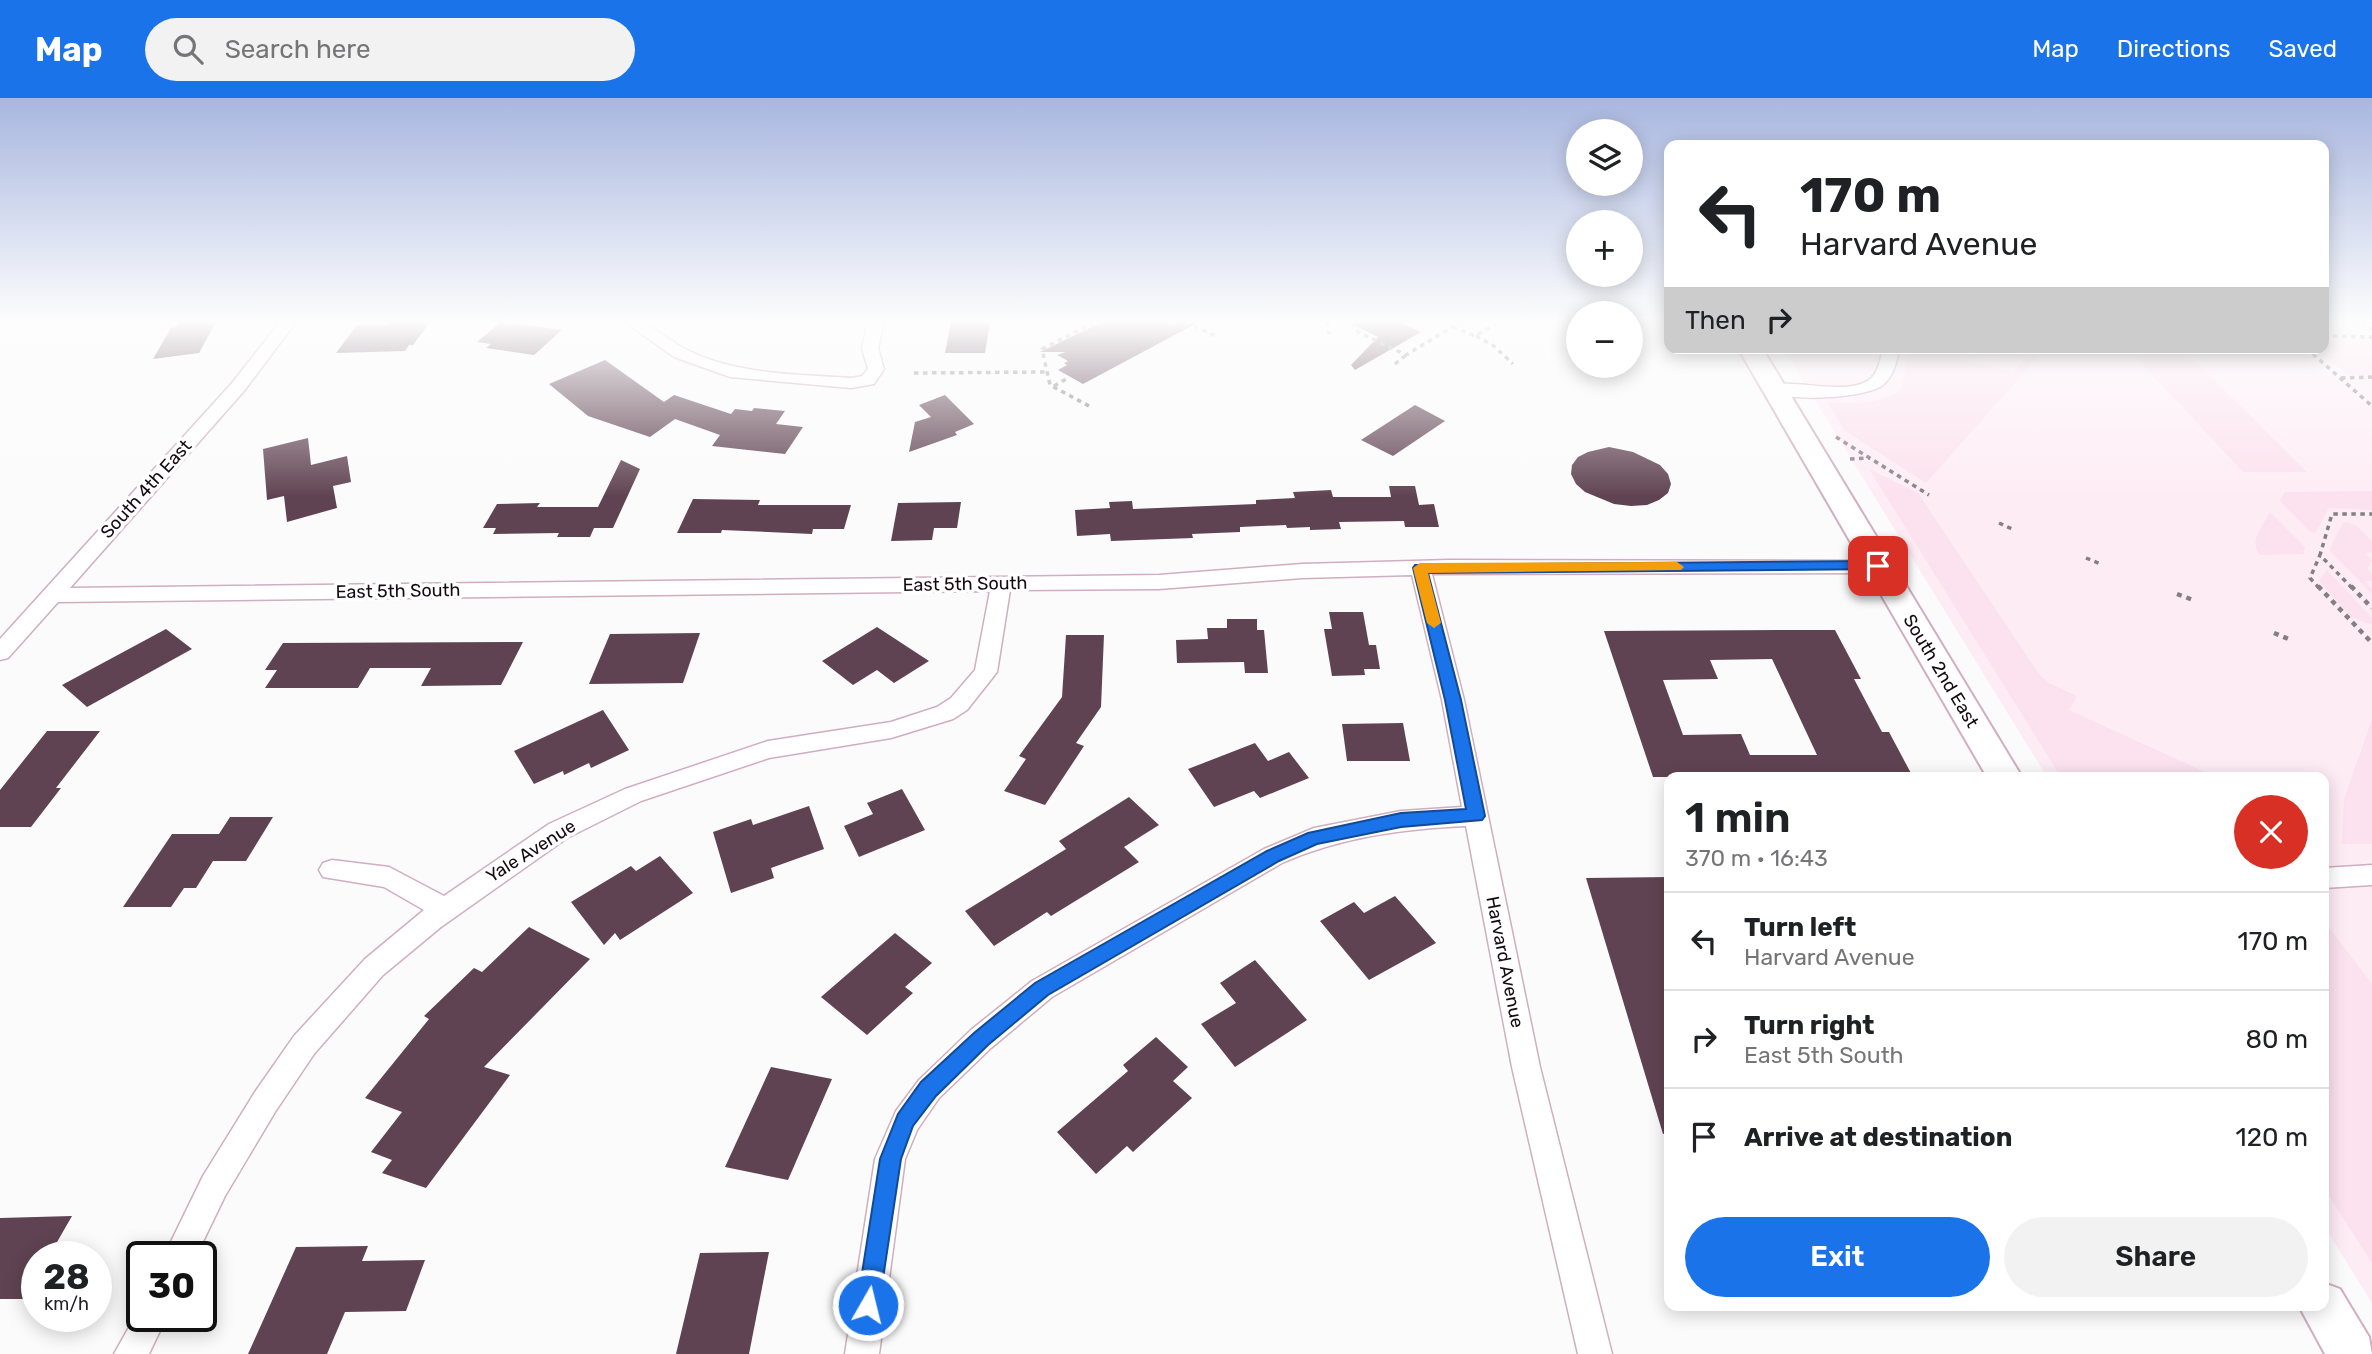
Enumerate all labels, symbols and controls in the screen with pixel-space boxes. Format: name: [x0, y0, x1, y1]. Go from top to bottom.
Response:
search box: [145, 18, 635, 81]
text: Map: [35, 30, 103, 69]
icon: search: [169, 30, 207, 68]
text: Search here: [225, 34, 370, 65]
text: Map: [2032, 35, 2079, 63]
text: Directions: [2117, 35, 2230, 63]
text: Saved: [2268, 35, 2337, 63]
map controls: [1566, 119, 1643, 378]
button: layers: [1566, 119, 1643, 196]
text: 170 m: [1800, 166, 1941, 224]
icon: left: [1685, 168, 1776, 259]
button: +: [1566, 210, 1643, 287]
text: Harvard Avenue: [1800, 225, 2037, 263]
button: −: [1566, 301, 1643, 378]
icon: right: [1760, 301, 1798, 339]
text: Then: [1685, 305, 1746, 336]
street label: South 4th East: [96, 435, 196, 543]
pin: [1848, 536, 1908, 596]
icon: arrive: [1859, 547, 1897, 585]
street label: East 5th South: [902, 572, 1028, 596]
street label: East 5th South: [335, 579, 461, 603]
street label: South 2nd East: [1899, 610, 1983, 732]
text: 1 min: [1685, 793, 1791, 843]
button: close: [2234, 795, 2308, 869]
street label: Yale Avenue: [482, 815, 580, 887]
text: 370 m · 16:43: [1685, 844, 1828, 872]
street label: Harvard Avenue: [1481, 894, 1529, 1030]
text: Turn left: [1744, 912, 1856, 943]
icon: left: [1685, 922, 1723, 960]
text: 170 m: [2238, 926, 2308, 957]
text: Harvard Avenue: [1744, 943, 1915, 971]
text: Turn right: [1744, 1010, 1874, 1041]
icon: right: [1685, 1020, 1723, 1058]
text: 80 m: [2245, 1024, 2308, 1055]
text: East 5th South: [1744, 1041, 1904, 1069]
icon: arrive: [1685, 1118, 1723, 1156]
text: Arrive at destination: [1744, 1122, 2012, 1153]
text: 120 m: [2236, 1122, 2308, 1153]
button: Exit: [1685, 1217, 1990, 1297]
button: Share: [2004, 1217, 2308, 1297]
speed limit sign: 30: [126, 1241, 217, 1332]
text: 28: [43, 1256, 90, 1298]
position arrow: [831, 1268, 905, 1342]
text: km/h: [44, 1293, 89, 1315]

